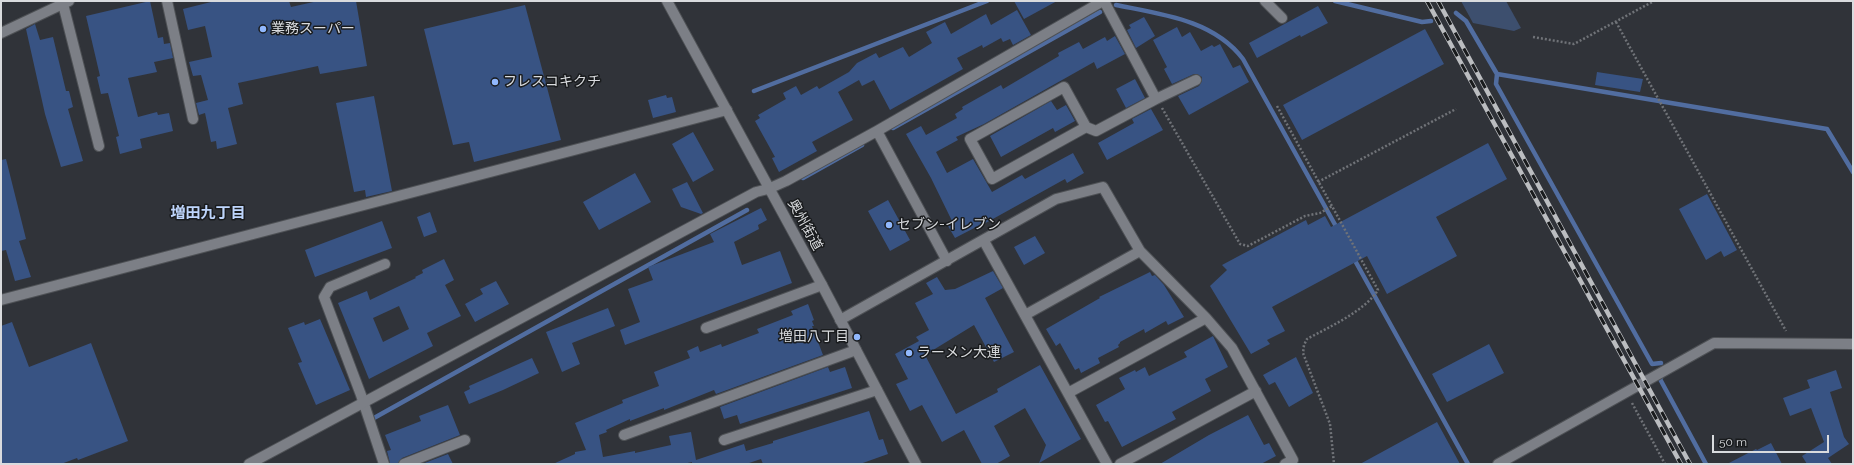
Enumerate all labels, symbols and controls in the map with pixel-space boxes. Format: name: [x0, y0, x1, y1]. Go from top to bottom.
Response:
place label: 業務スーパー: [271, 21, 355, 37]
marker: 業務スーパー: [258, 24, 268, 34]
place label: フレスコキクチ: [503, 74, 601, 90]
marker: フレスコキクチ: [490, 77, 500, 87]
street label: 奥州街道: [784, 196, 826, 254]
district label: 増田九丁目: [171, 204, 245, 222]
place label: セブン-イレブン: [897, 217, 1001, 233]
marker: セブン-イレブン: [884, 220, 894, 230]
place label: 増田八丁目: [779, 329, 849, 345]
marker: 増田八丁目: [852, 332, 862, 342]
place label: ラーメン大連: [917, 345, 1001, 361]
marker: ラーメン大連: [904, 348, 914, 358]
scale bar: [1714, 427, 1831, 453]
text: 50 m: [1719, 435, 1747, 449]

